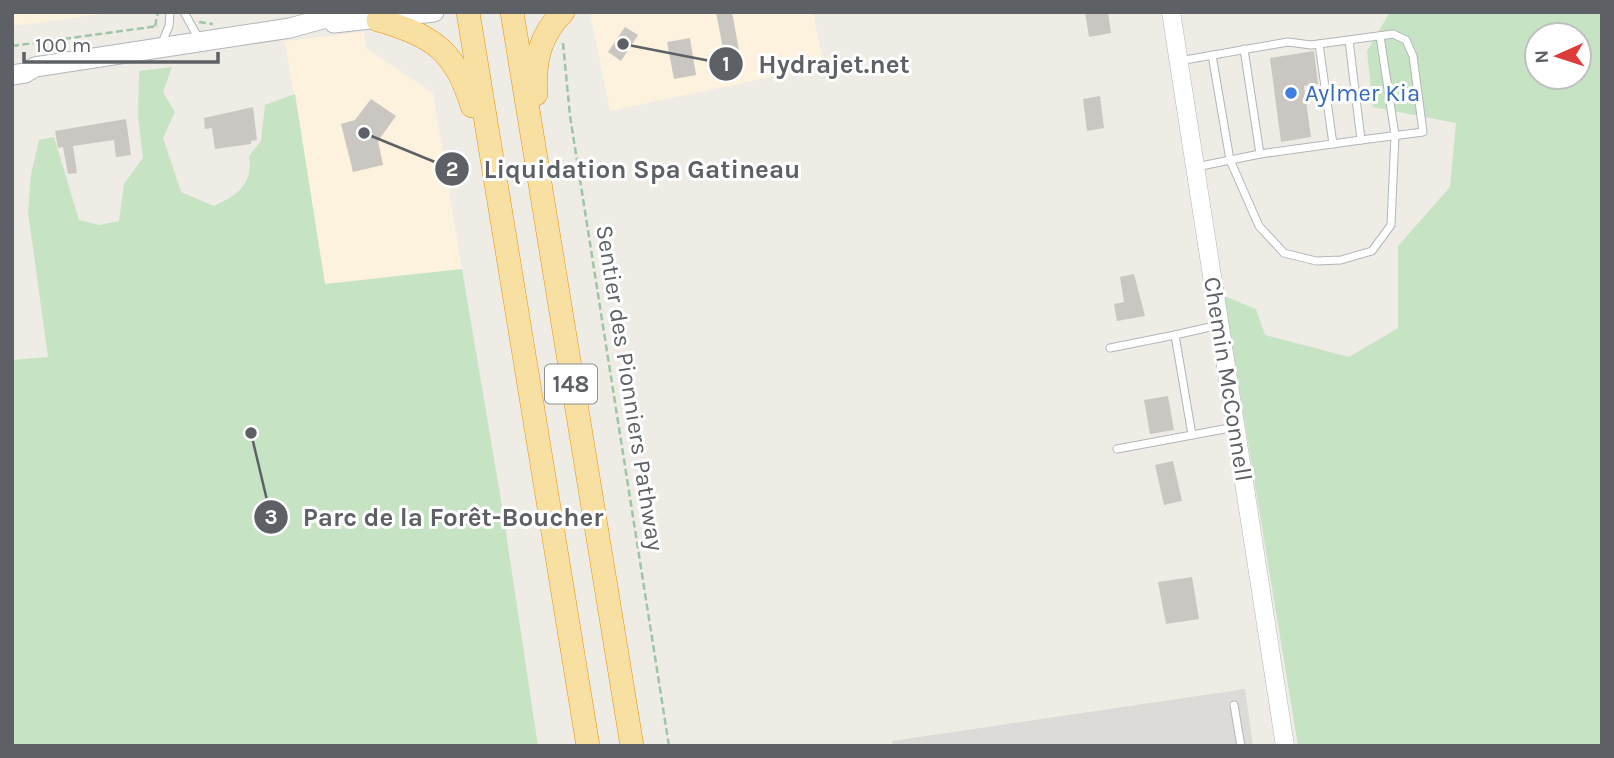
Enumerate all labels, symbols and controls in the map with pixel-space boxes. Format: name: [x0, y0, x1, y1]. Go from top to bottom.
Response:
scale bar: [24, 21, 219, 65]
north arrow: [1523, 21, 1593, 91]
text: 100 m: [35, 33, 92, 57]
callout: Hydrajet.net: [709, 41, 923, 88]
text: Hydrajet.net: [758, 49, 910, 80]
text: N: [1531, 49, 1553, 64]
text: 1: [722, 52, 730, 76]
place label: Aylmer Kia: [1305, 79, 1420, 107]
marker: Aylmer Kia: [1283, 85, 1299, 101]
callout: Liquidation Spa Gatineau: [435, 145, 814, 192]
text: Liquidation Spa Gatineau: [484, 154, 800, 185]
text: 2: [446, 157, 458, 181]
street label: Sentier des Pionniers Pathway: [590, 223, 670, 553]
street label: Chemin McConnell: [1198, 275, 1258, 483]
road number: 148: [545, 364, 597, 404]
callout: Parc de la Forêt-Boucher: [253, 494, 617, 541]
text: Parc de la Forêt-Boucher: [303, 502, 604, 533]
text: 3: [264, 505, 278, 529]

